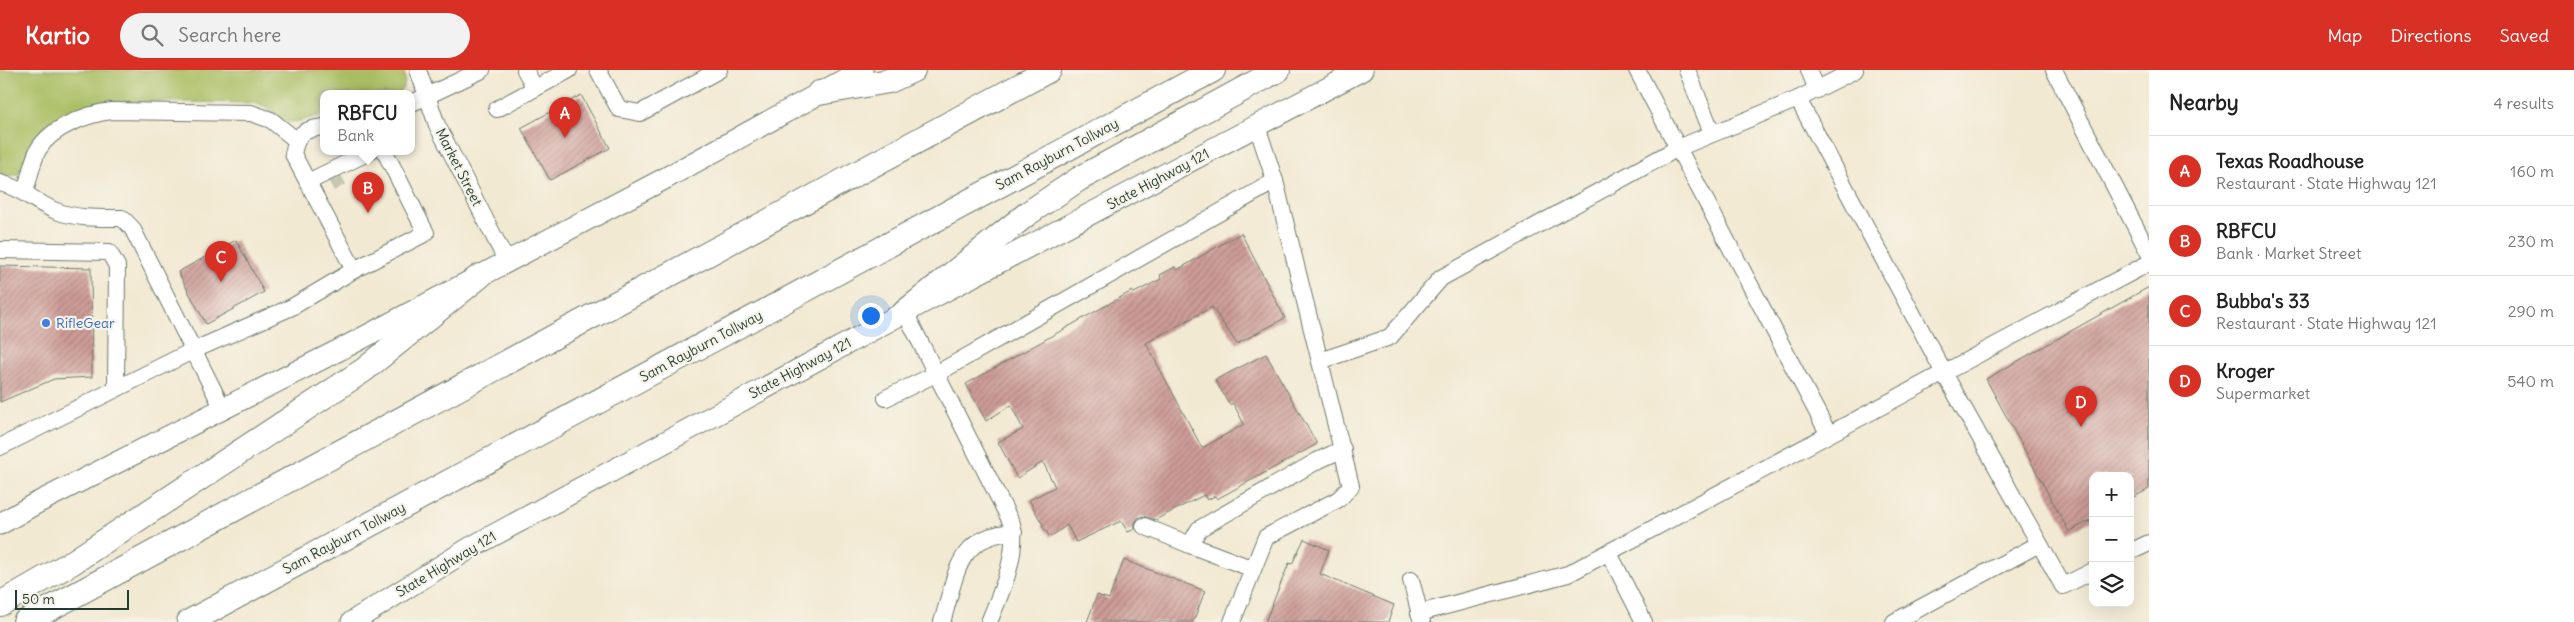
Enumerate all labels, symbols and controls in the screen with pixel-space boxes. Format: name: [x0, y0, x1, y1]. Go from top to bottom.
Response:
search box: [120, 13, 470, 58]
text: Kartio: [25, 20, 90, 50]
icon: search: [138, 21, 166, 49]
text: Search here: [178, 23, 281, 47]
text: Map: [2327, 24, 2362, 47]
text: Directions: [2390, 24, 2472, 47]
text: Saved: [2500, 24, 2549, 47]
text: Nearby: [2169, 89, 2239, 116]
popup: [320, 90, 415, 155]
text: 4 results: [2493, 93, 2554, 113]
pin: A: [549, 97, 581, 138]
text: RBFCU: [337, 101, 398, 125]
street label: Sam Rayburn Tollway: [992, 114, 1122, 194]
text: Bank: [337, 125, 374, 145]
street label: Market Street: [432, 125, 486, 209]
street label: State Highway 121: [1104, 144, 1212, 214]
text: Texas Roadhouse: [2216, 149, 2364, 173]
text: A: [2180, 161, 2190, 181]
text: 160 m: [2510, 161, 2554, 181]
pin: B: [352, 172, 384, 213]
text: Restaurant · State Highway 121: [2216, 173, 2437, 193]
text: RBFCU: [2216, 219, 2277, 243]
text: B: [2180, 231, 2190, 251]
text: 230 m: [2508, 231, 2554, 251]
pin: C: [205, 241, 237, 282]
text: Bank · Market Street: [2216, 243, 2361, 263]
text: Bubba's 33: [2216, 289, 2310, 313]
text: C: [2180, 301, 2190, 321]
text: 290 m: [2508, 301, 2554, 321]
your location: [858, 303, 884, 329]
street label: Sam Rayburn Tollway: [636, 306, 766, 386]
text: Restaurant · State Highway 121: [2216, 313, 2437, 333]
place label: RifleGear: [56, 314, 115, 332]
marker: RifleGear: [40, 317, 52, 329]
street label: State Highway 121: [746, 333, 854, 403]
text: Kroger: [2216, 359, 2275, 383]
text: D: [2179, 371, 2191, 391]
text: 540 m: [2507, 371, 2554, 391]
text: Supermarket: [2216, 383, 2310, 403]
pin: D: [2065, 386, 2097, 427]
map controls: [2089, 472, 2134, 607]
button: +: [2089, 472, 2134, 517]
street label: Sam Rayburn Tollway: [279, 498, 409, 578]
button: −: [2089, 517, 2134, 562]
street label: State Highway 121: [393, 527, 499, 601]
button: layers: [2089, 562, 2134, 607]
scale bar: [15, 587, 129, 610]
text: 50 m: [22, 590, 55, 608]

